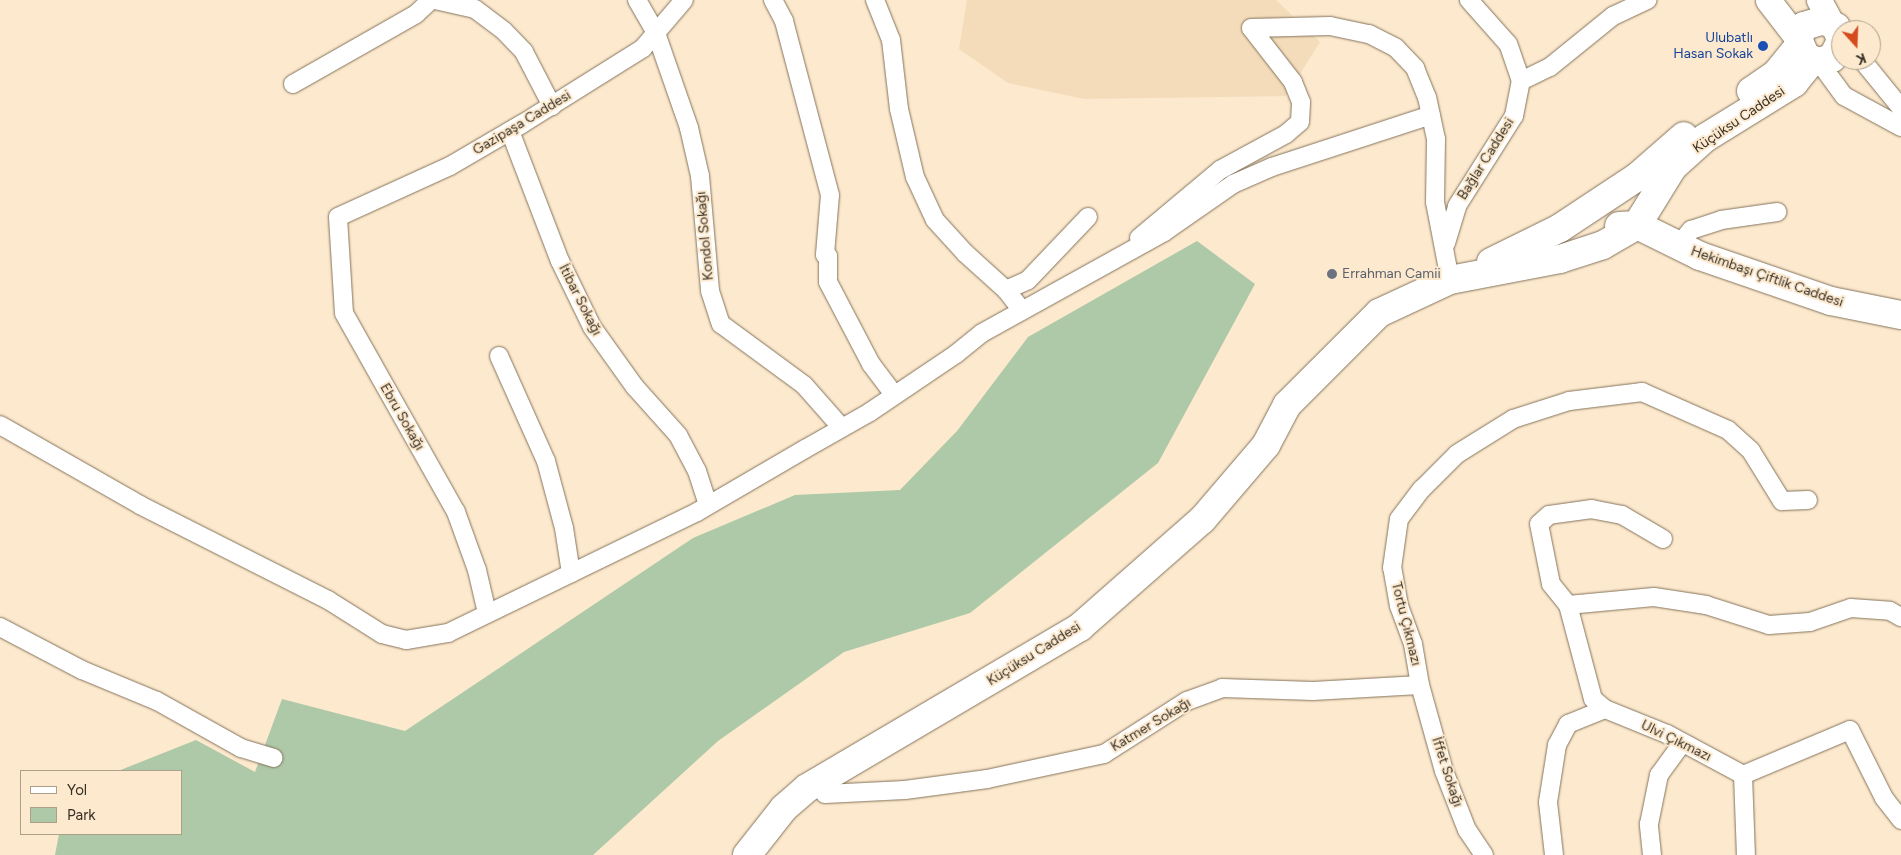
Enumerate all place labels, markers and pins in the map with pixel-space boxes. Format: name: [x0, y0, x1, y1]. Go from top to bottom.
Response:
place label: Ulubatlı Hasan Sokak: [1673, 30, 1753, 62]
marker: Ulubatlı Hasan Sokak: [1757, 40, 1769, 52]
place label: Errahman Camii: [1342, 266, 1441, 282]
marker: Errahman Camii: [1326, 268, 1338, 280]

